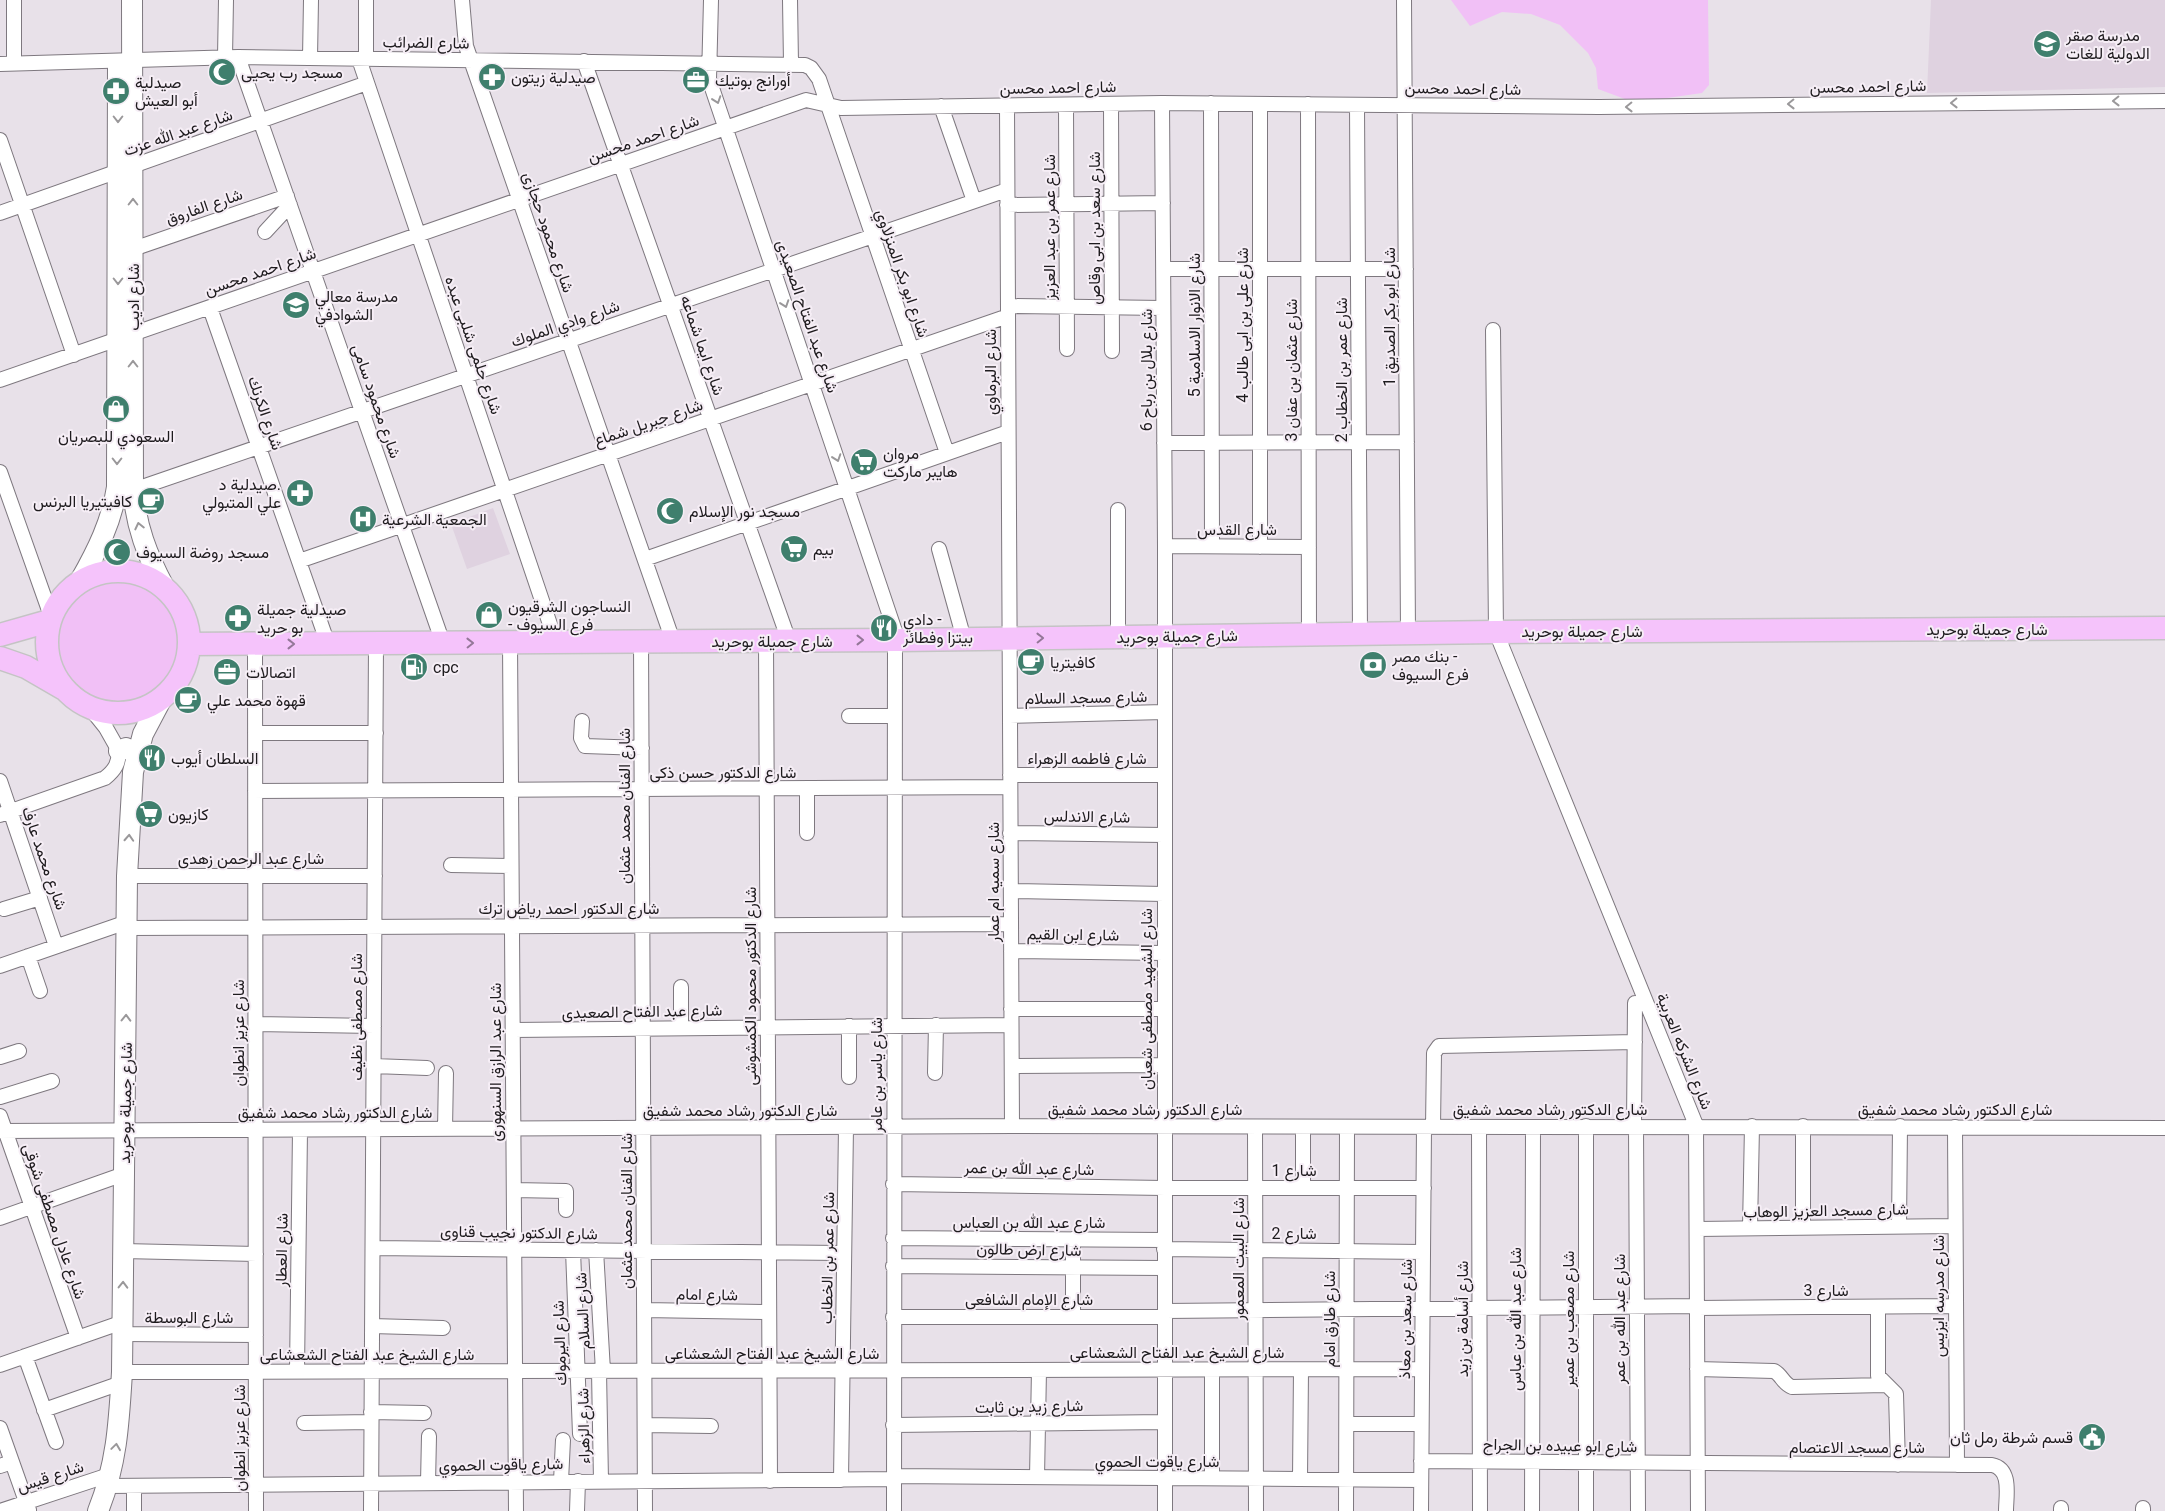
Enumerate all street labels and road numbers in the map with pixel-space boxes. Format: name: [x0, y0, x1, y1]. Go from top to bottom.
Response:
street label: شارع الضرائب: [382, 32, 470, 55]
street label: شارع احمد محسن: [1809, 76, 1927, 99]
street label: شارع احمد محسن: [999, 77, 1117, 100]
street label: شارع احمد محسن: [1404, 78, 1522, 101]
street label: شارع عبد الله عزت: [121, 105, 236, 162]
street label: شارع احمد محسن: [585, 110, 702, 168]
street label: شارع سعد بن ابى وقاص: [1085, 151, 1106, 305]
street label: شارع عمر بن عبد العزيز: [1040, 154, 1061, 301]
street label: شارع محمود حجازى: [517, 169, 578, 296]
street label: شارع الفاروق: [163, 184, 246, 230]
street label: شارع ابو بكر المنزلاوي: [868, 207, 933, 341]
street label: شارع عبد الفتاح الصعيدى: [771, 237, 843, 396]
street label: شارع احمد محسن: [202, 243, 319, 301]
street label: شارع على بن ابى طالب 4: [1233, 247, 1254, 403]
street label: شارع ابو بكر الصديق 1: [1380, 247, 1401, 387]
street label: شارع الانوار الاسلامية 5: [1185, 253, 1206, 397]
street label: شارع اديب: [124, 263, 145, 331]
street label: شارع حلمى شلبى عبده: [439, 274, 506, 417]
street label: شارع ايما شماعه: [675, 293, 729, 398]
street label: شارع وادي الملوك: [508, 296, 623, 355]
street label: شارع عمر بن الخطاب 2: [1332, 297, 1353, 443]
street label: شارع عثمان بن عفان 3: [1282, 299, 1303, 441]
street label: شارع بلال بن رباح 6: [1137, 309, 1158, 431]
street label: شارع البرماوي: [981, 329, 1004, 415]
street label: شارع محمود سامى: [346, 342, 405, 461]
street label: شارع الكرنك: [242, 374, 287, 453]
street label: شارع جبريل شماع: [591, 395, 706, 452]
street label: شارع القدس: [1197, 520, 1277, 541]
street label: شارع جميلة بوحريد: [1926, 620, 2048, 641]
street label: شارع جميلة بوحريد: [1521, 622, 1643, 643]
street label: شارع جميلة بوحريد: [1116, 626, 1238, 649]
street label: شارع جميلة بوحريد: [711, 632, 833, 653]
street label: شارع مسجد السلام: [1025, 687, 1147, 710]
street label: شارع الفنان محمد عثمان: [615, 728, 636, 884]
street label: شارع فاطمه الزهراء: [1027, 749, 1147, 770]
street label: شارع الدكتور حسن ذكى: [650, 763, 796, 784]
street label: شارع محمد عارف: [16, 804, 71, 913]
street label: شارع الاندلس: [1044, 806, 1130, 829]
street label: شارع سميه ام عمار: [984, 822, 1005, 943]
street label: شارع عبد الرحمن زهدى: [178, 849, 324, 870]
street label: شارع الدكتور محمود الكمشوشى: [741, 887, 762, 1085]
street label: شارع الدكتور احمد رياض ترك: [479, 899, 659, 920]
street label: شارع الشهيد مصطفى شعبان: [1137, 908, 1158, 1090]
street label: شارع ابن القيم: [1027, 924, 1119, 947]
street label: شارع مصطفى نظيف: [347, 953, 368, 1081]
street label: شارع عزيز انطوان: [229, 979, 250, 1087]
street label: شارع عبد الرازق السنهورى: [486, 983, 507, 1141]
street label: شارع الشركه العربية: [1651, 990, 1717, 1113]
street label: شارع عبد الفتاح الصعيدى: [562, 1001, 723, 1024]
street label: شارع ياسر بن عامر: [867, 1017, 888, 1134]
street label: شارع جميلة بوحريد: [115, 1042, 138, 1164]
street label: شارع الدكتور رشاد محمد شفيق: [1048, 1100, 1242, 1121]
street label: شارع الدكتور رشاد محمد شفيق: [1453, 1100, 1647, 1121]
street label: شارع الدكتور رشاد محمد شفيق: [1858, 1100, 2052, 1121]
street label: شارع الدكتور رشاد محمد شفيق: [643, 1101, 837, 1122]
street label: شارع الدكتور رشاد محمد شفيق: [238, 1103, 432, 1124]
street label: شارع الفنان محمد عثمان: [617, 1133, 638, 1289]
street label: شارع عادل مصطفى شوقى: [17, 1141, 90, 1302]
street label: شارع عبد الله بن عمر: [963, 1158, 1094, 1181]
street label: شارع 1: [1271, 1161, 1317, 1182]
street label: شارع عمر بن الخطاب: [817, 1192, 840, 1324]
street label: شارع البيت المعمور: [1229, 1197, 1250, 1322]
street label: شارع مسجد العزيز الوهاب: [1743, 1200, 1909, 1223]
street label: شارع العطار: [271, 1213, 294, 1288]
street label: شارع عبد الله بن العباس: [953, 1213, 1105, 1234]
street label: شارع الدكتور نجيب قناوى: [440, 1222, 598, 1245]
street label: شارع 2: [1271, 1224, 1317, 1245]
street label: شارع مدرسه ايزيس: [1929, 1235, 1950, 1357]
street label: شارع ارض طالون: [976, 1239, 1082, 1262]
street label: شارع عبد الله بن عباس: [1506, 1247, 1527, 1391]
street label: شارع مصعب بن عمير: [1559, 1251, 1580, 1388]
street label: شارع عبد الله بن عمر: [1610, 1254, 1631, 1385]
street label: شارع سعد بن معاذ: [1395, 1259, 1418, 1379]
street label: شارع أسامة بن زيد: [1453, 1261, 1474, 1377]
street label: شارع طارق امام: [1320, 1271, 1341, 1367]
street label: شارع السلام: [571, 1272, 596, 1350]
street label: شارع 3: [1803, 1281, 1849, 1302]
street label: شارع امام: [676, 1284, 738, 1307]
street label: شارع الإمام الشافعى: [965, 1290, 1093, 1311]
street label: شارع اليرموك: [549, 1300, 572, 1386]
street label: شارع البوسطة: [145, 1308, 233, 1329]
street label: شارع الشيخ عبد الفتاح الشعشاعى: [1070, 1343, 1284, 1364]
street label: شارع الشيخ عبد الفتاح الشعشاعى: [665, 1344, 879, 1365]
street label: شارع الشيخ عبد الفتاح الشعشاعى: [260, 1345, 474, 1366]
street label: شارع عزيز انطوان: [230, 1384, 251, 1492]
street label: شارع الزهراء: [573, 1388, 596, 1464]
street label: شارع زيد بن ثابت: [975, 1396, 1083, 1419]
street label: شارع ابو عبيده بن الجراح: [1483, 1435, 1637, 1458]
street label: شارع مسجد الاعتصام: [1789, 1438, 1925, 1459]
street label: شارع ياقوت الحموي: [1095, 1452, 1219, 1475]
street label: شارع ياقوت الحموي: [439, 1454, 563, 1479]
street label: شارع قيس: [14, 1457, 87, 1498]

